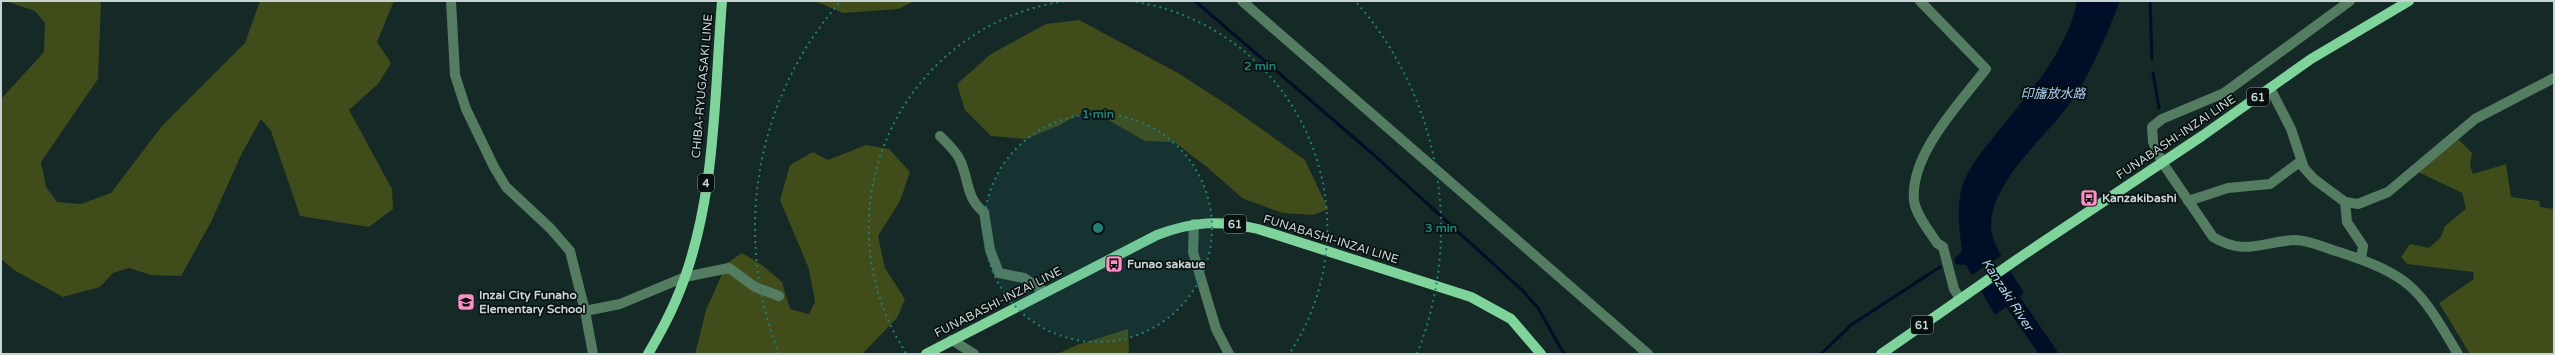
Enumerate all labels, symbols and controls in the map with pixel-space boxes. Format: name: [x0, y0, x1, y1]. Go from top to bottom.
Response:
street label: CHIBA-RYUGASAKI LINE: [689, 13, 715, 159]
text: 2 min: [1244, 59, 1276, 73]
water label: 印旛放水路: [2020, 86, 2086, 102]
road number: 61: [2247, 88, 2269, 106]
street label: FUNABASHI-INZAI LINE: [2114, 92, 2239, 182]
text: 1 min: [1082, 107, 1114, 121]
road number: 4: [698, 174, 714, 192]
bus stop icon: Kanzakibashi: [2079, 188, 2099, 208]
place label: Kanzakibashi: [2102, 191, 2177, 205]
street label: FUNABASHI-INZAI LINE: [1262, 212, 1401, 266]
road number: 61: [1224, 215, 1246, 233]
centre of rings: [1091, 221, 1105, 235]
text: 3 min: [1425, 221, 1457, 235]
bus stop icon: Funao sakaue: [1104, 254, 1124, 274]
water label: Kanzaki River: [1978, 255, 2038, 335]
place label: Funao sakaue: [1127, 257, 1206, 271]
street label: FUNABASHI-INZAI LINE: [932, 264, 1064, 340]
place label: Inzai City Funaho Elementary School: [479, 288, 586, 317]
school or university icon: Inzai City Funaho Elementary School: [456, 292, 476, 312]
road number: 61: [1911, 316, 1933, 334]

